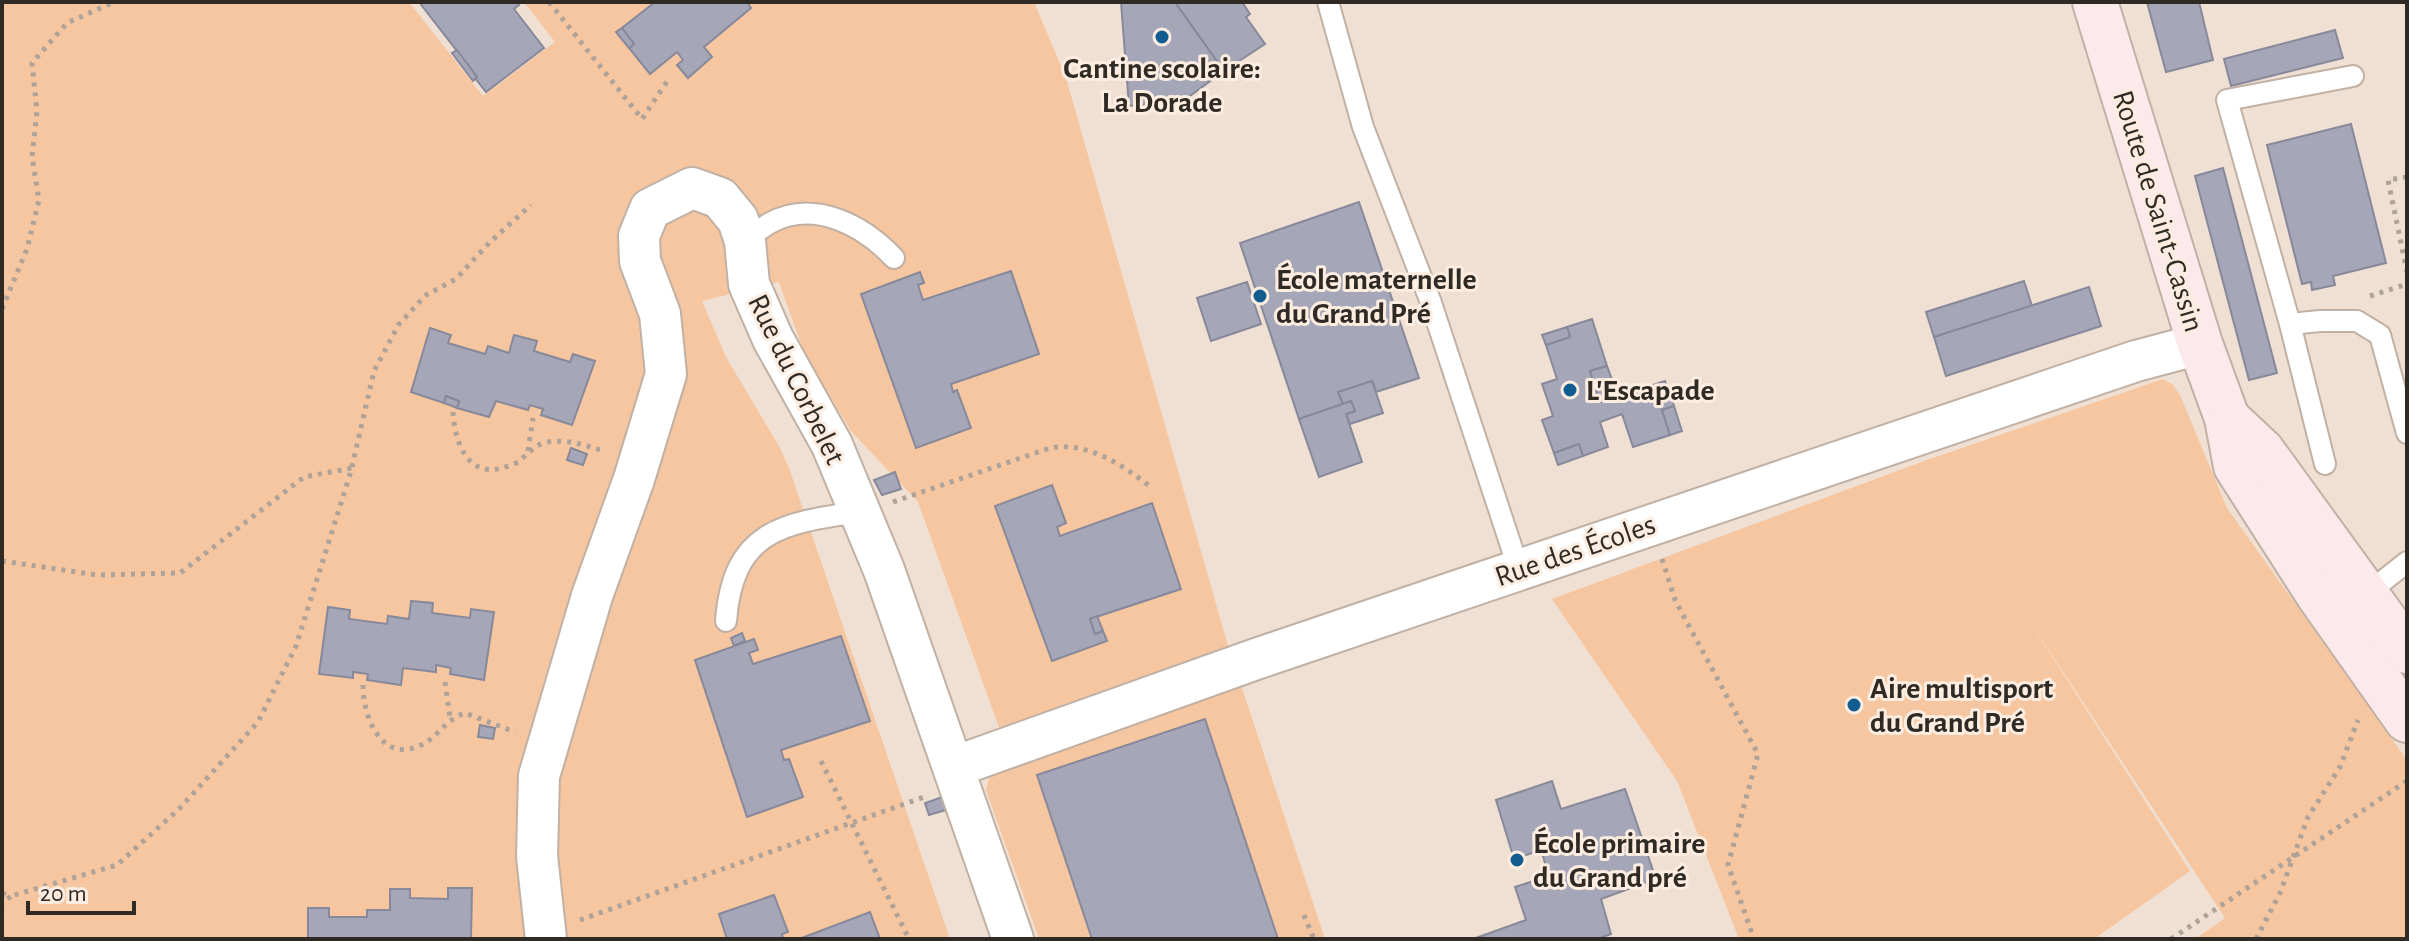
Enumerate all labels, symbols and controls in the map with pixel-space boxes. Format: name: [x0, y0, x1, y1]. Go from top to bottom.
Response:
marker: Cantine scolaire: La Dorade: [1153, 28, 1171, 46]
place label: Cantine scolaire: La Dorade: [1063, 54, 1261, 118]
street label: Route de Saint-Cassin: [2107, 87, 2209, 336]
place label: École maternelle du Grand Pré: [1276, 262, 1477, 329]
marker: École maternelle du Grand Pré: [1251, 287, 1269, 305]
street label: Rue du Corbelet: [742, 290, 850, 470]
place label: L'Escapade: [1586, 376, 1715, 406]
marker: L'Escapade: [1561, 381, 1579, 399]
street label: Rue des Écoles: [1490, 508, 1660, 592]
place label: Aire multisport du Grand Pré: [1870, 674, 2053, 738]
marker: Aire multisport du Grand Pré: [1845, 696, 1863, 714]
place label: École primaire du Grand pré: [1533, 826, 1705, 893]
marker: École primaire du Grand pré: [1508, 851, 1526, 869]
scale bar: [28, 865, 134, 915]
text: 20 m: [40, 882, 87, 906]

